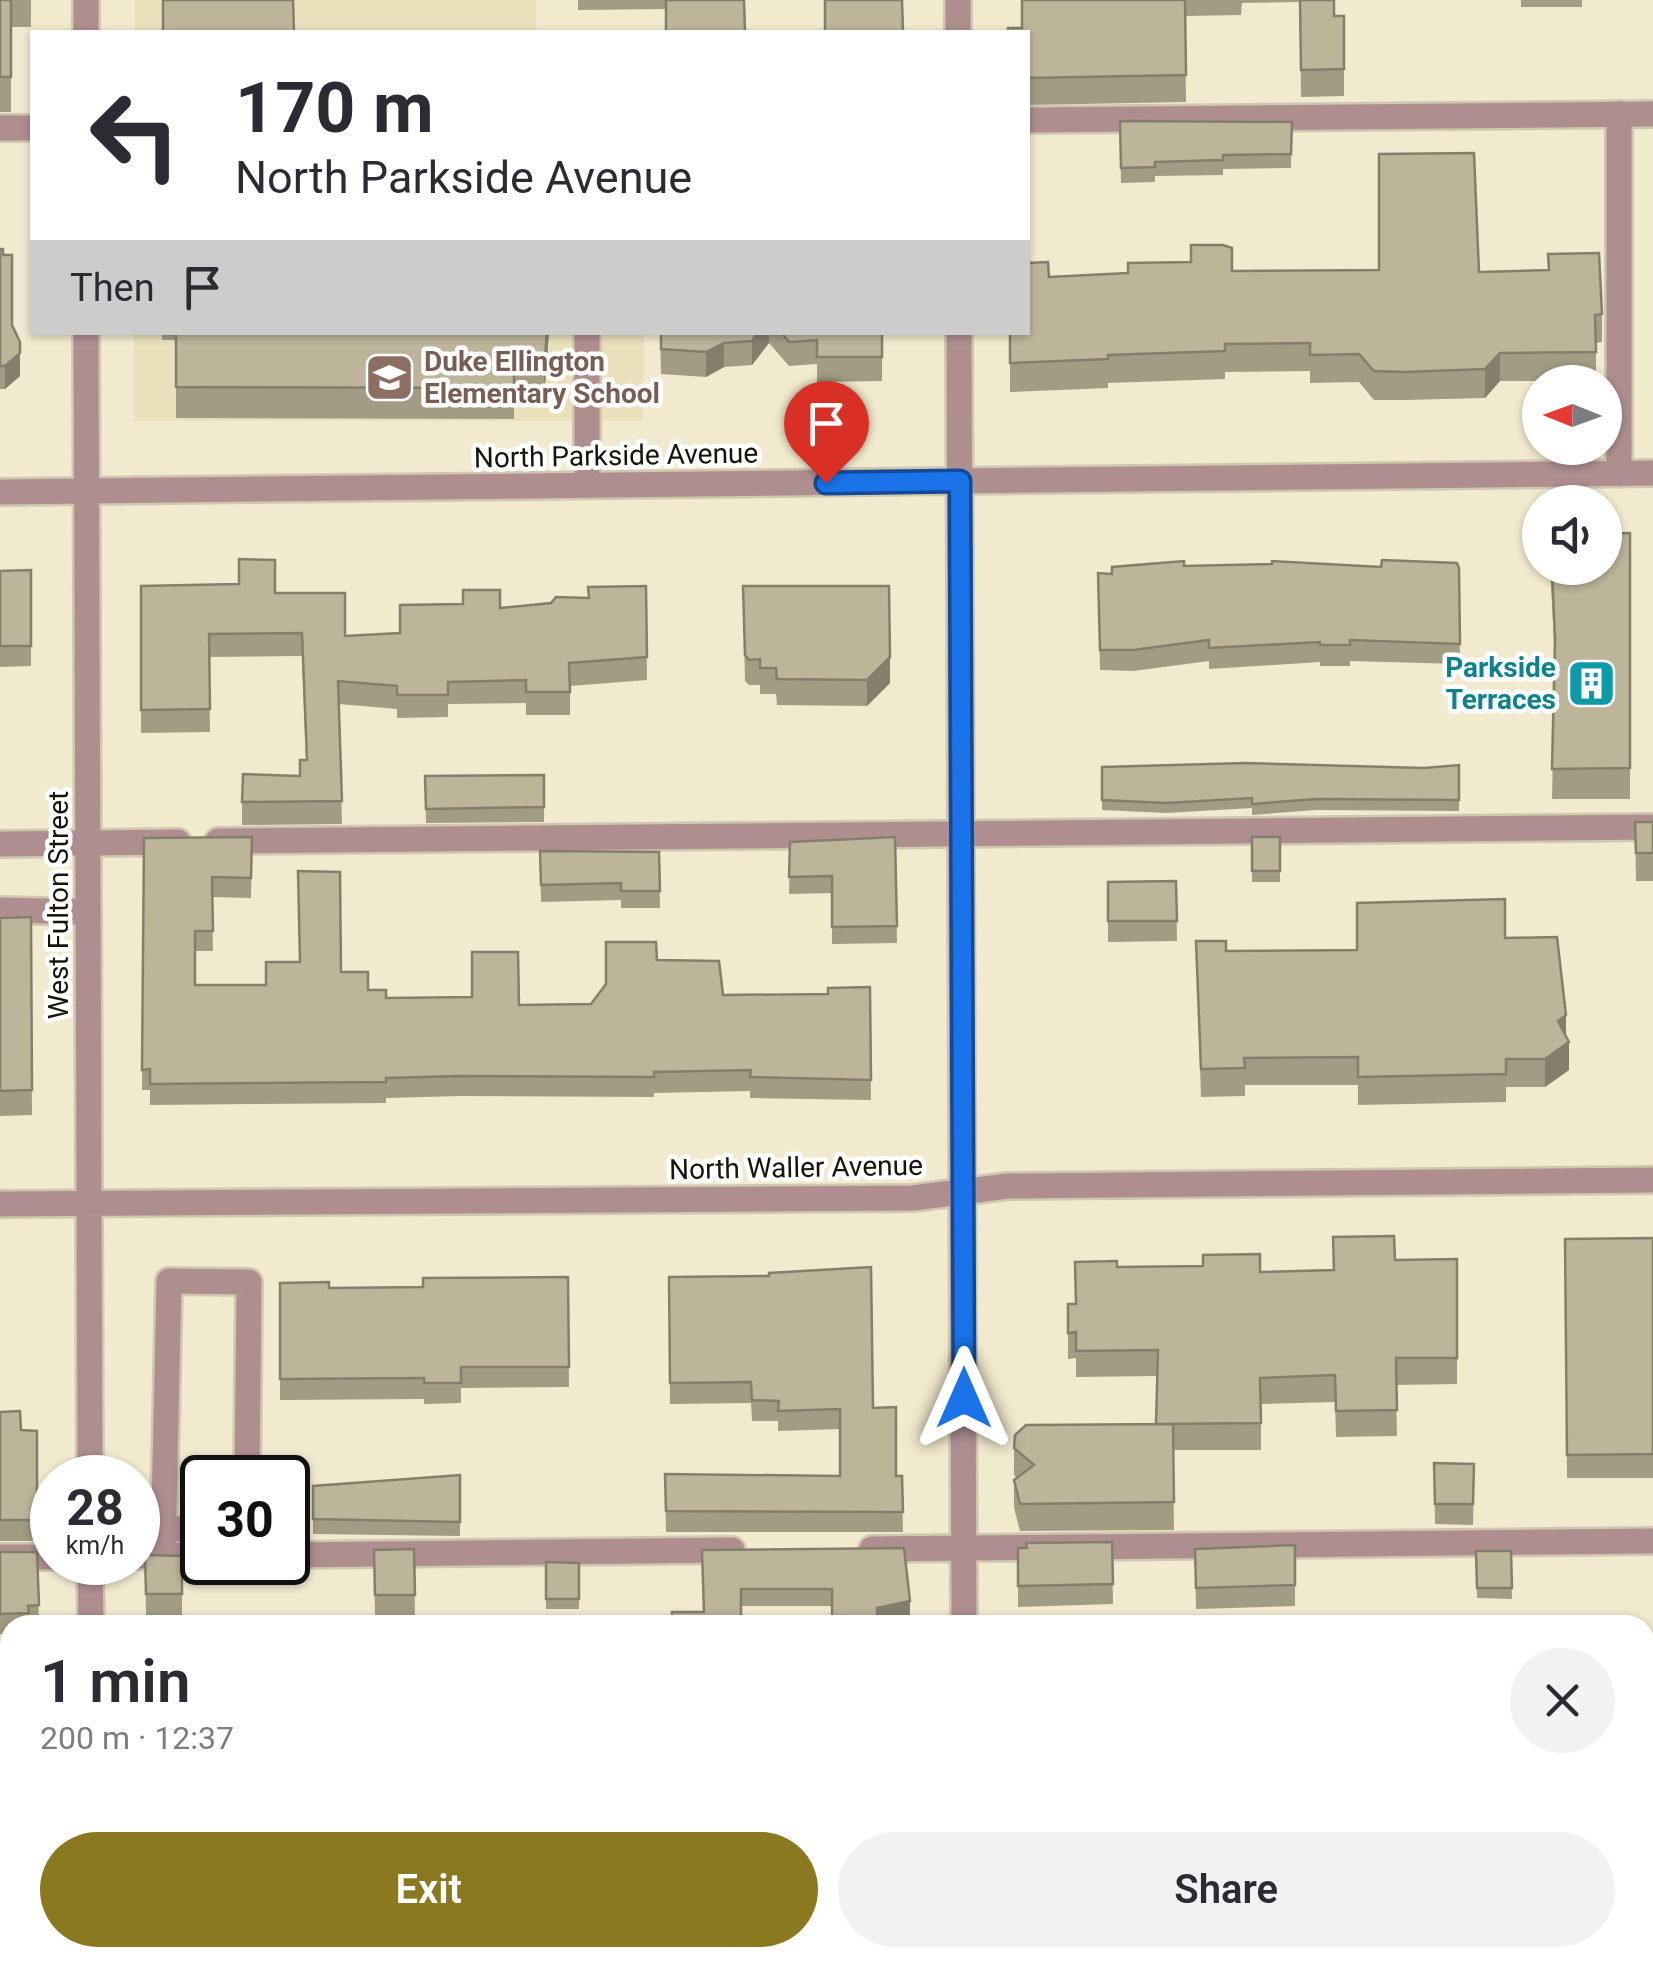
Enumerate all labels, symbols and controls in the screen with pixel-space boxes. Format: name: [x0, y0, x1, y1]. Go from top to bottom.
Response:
text: 170 m: [235, 67, 434, 149]
icon: left: [70, 70, 200, 200]
text: North Parkside Avenue: [235, 151, 692, 204]
icon: arrive: [175, 260, 230, 315]
text: Then: [70, 266, 155, 310]
place label: Duke Ellington Elementary School: [424, 345, 660, 410]
school or university icon: Duke Ellington Elementary School: [363, 351, 415, 403]
north arrow: [1522, 365, 1622, 465]
map controls: [1522, 365, 1622, 585]
pin: [784, 381, 869, 484]
icon: arrive: [799, 396, 854, 451]
street label: North Parkside Avenue: [474, 437, 759, 474]
button: sound: [1522, 485, 1622, 585]
place label: Parkside Terraces: [1445, 651, 1556, 716]
building icon: Parkside Terraces: [1565, 657, 1617, 709]
street label: West Fulton Street: [42, 791, 75, 1019]
street label: North Waller Avenue: [669, 1149, 923, 1186]
position arrow: [912, 1346, 1016, 1450]
speed limit sign: 30: [180, 1455, 310, 1585]
text: 28: [66, 1479, 124, 1537]
text: km/h: [66, 1531, 124, 1560]
text: 1 min: [40, 1646, 190, 1717]
button: close: [1510, 1648, 1615, 1753]
text: 200 m · 12:37: [40, 1719, 234, 1757]
button: Exit: [40, 1832, 818, 1947]
button: Share: [838, 1832, 1615, 1947]

